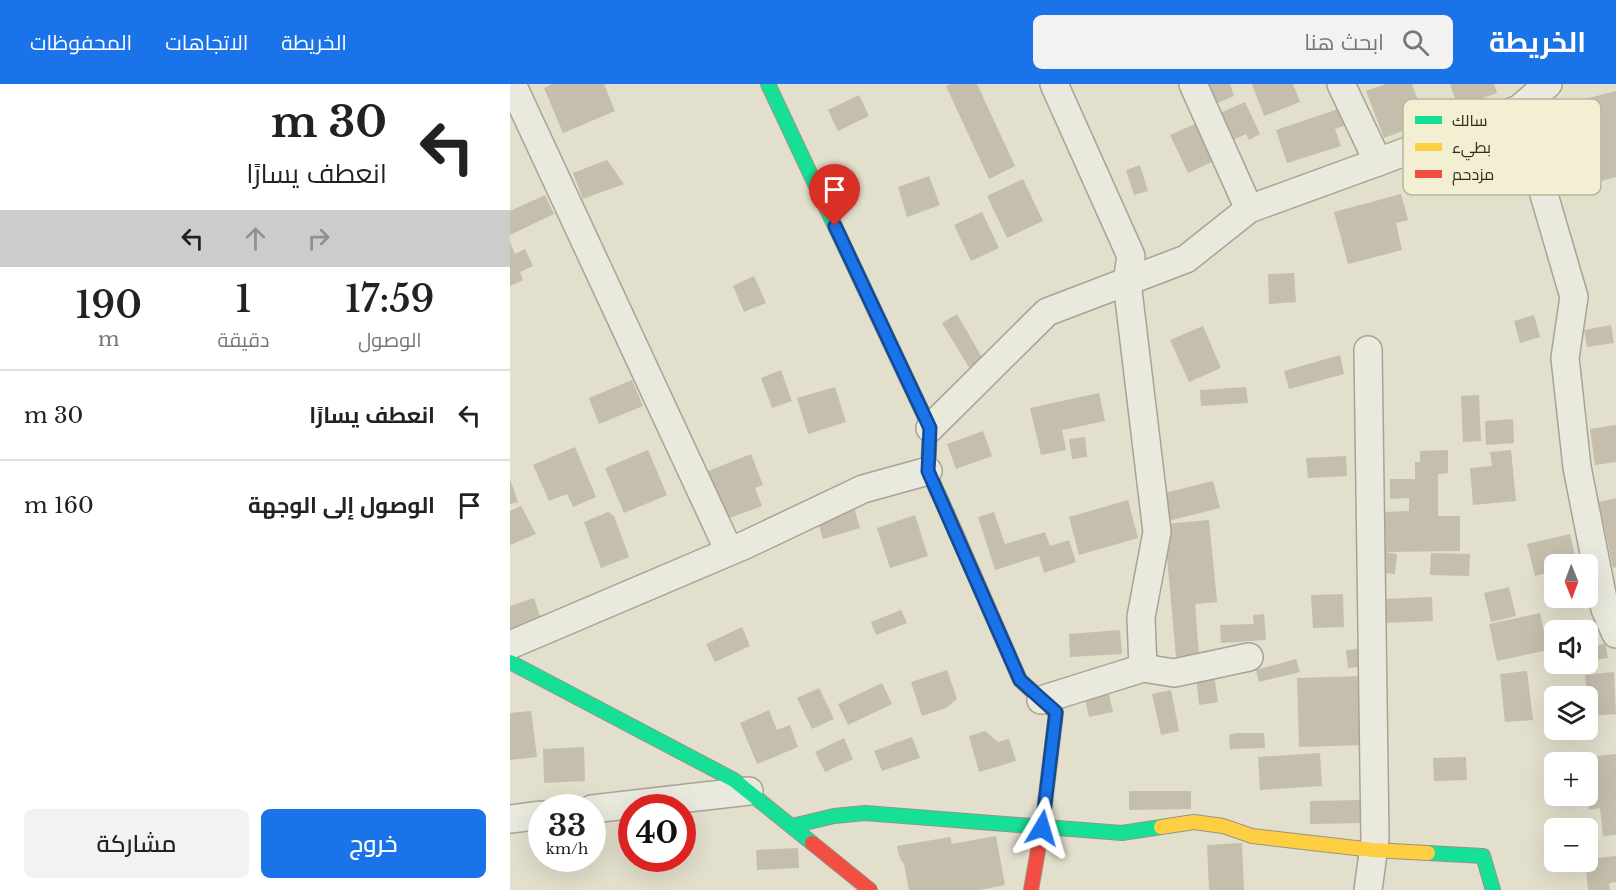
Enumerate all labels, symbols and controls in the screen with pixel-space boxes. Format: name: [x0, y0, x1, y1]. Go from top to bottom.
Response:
search box: [1033, 15, 1453, 69]
text: الخريطة: [1489, 25, 1586, 60]
icon: search: [1399, 26, 1432, 59]
text: ابحث هنا: [1304, 29, 1384, 56]
text: المحفوظات: [30, 30, 132, 56]
text: الاتجاهات: [165, 30, 248, 56]
text: الخريطة: [281, 30, 347, 56]
text: 30 m: [271, 96, 387, 148]
legend: [1403, 99, 1601, 195]
icon: left: [408, 108, 486, 186]
text: سالك: [1452, 110, 1487, 130]
text: بطيء: [1452, 137, 1491, 161]
text: انعطف يسارًا: [246, 157, 387, 190]
pin: [809, 164, 860, 226]
text: مزدحم: [1452, 164, 1494, 186]
icon: arrive: [818, 173, 851, 206]
icon: left: [176, 222, 209, 255]
icon: ahead: [239, 222, 272, 255]
icon: right: [302, 222, 335, 255]
text: 1: [236, 277, 251, 322]
text: 17:59: [345, 277, 434, 322]
text: 190: [76, 283, 142, 328]
text: m: [98, 327, 119, 351]
text: دقيقة: [217, 328, 270, 352]
text: الوصول: [358, 328, 422, 352]
icon: left: [453, 399, 486, 432]
text: 30 m: [24, 402, 83, 429]
text: انعطف يسارًا: [309, 402, 435, 429]
icon: arrive: [453, 489, 486, 522]
text: 160 m: [24, 492, 94, 519]
text: الوصول إلى الوجهة: [248, 492, 435, 519]
north arrow: [1544, 554, 1598, 608]
map controls: [1544, 554, 1598, 872]
button: sound: [1544, 620, 1598, 674]
button: layers: [1544, 686, 1598, 740]
button: +: [1544, 752, 1598, 806]
speed limit sign: 40: [618, 794, 696, 872]
position arrow: [1010, 796, 1074, 860]
text: 33: [548, 807, 586, 844]
button: مشاركة: [24, 809, 249, 878]
button: خروج: [261, 809, 486, 878]
button: −: [1544, 818, 1598, 872]
text: km/h: [546, 839, 588, 858]

